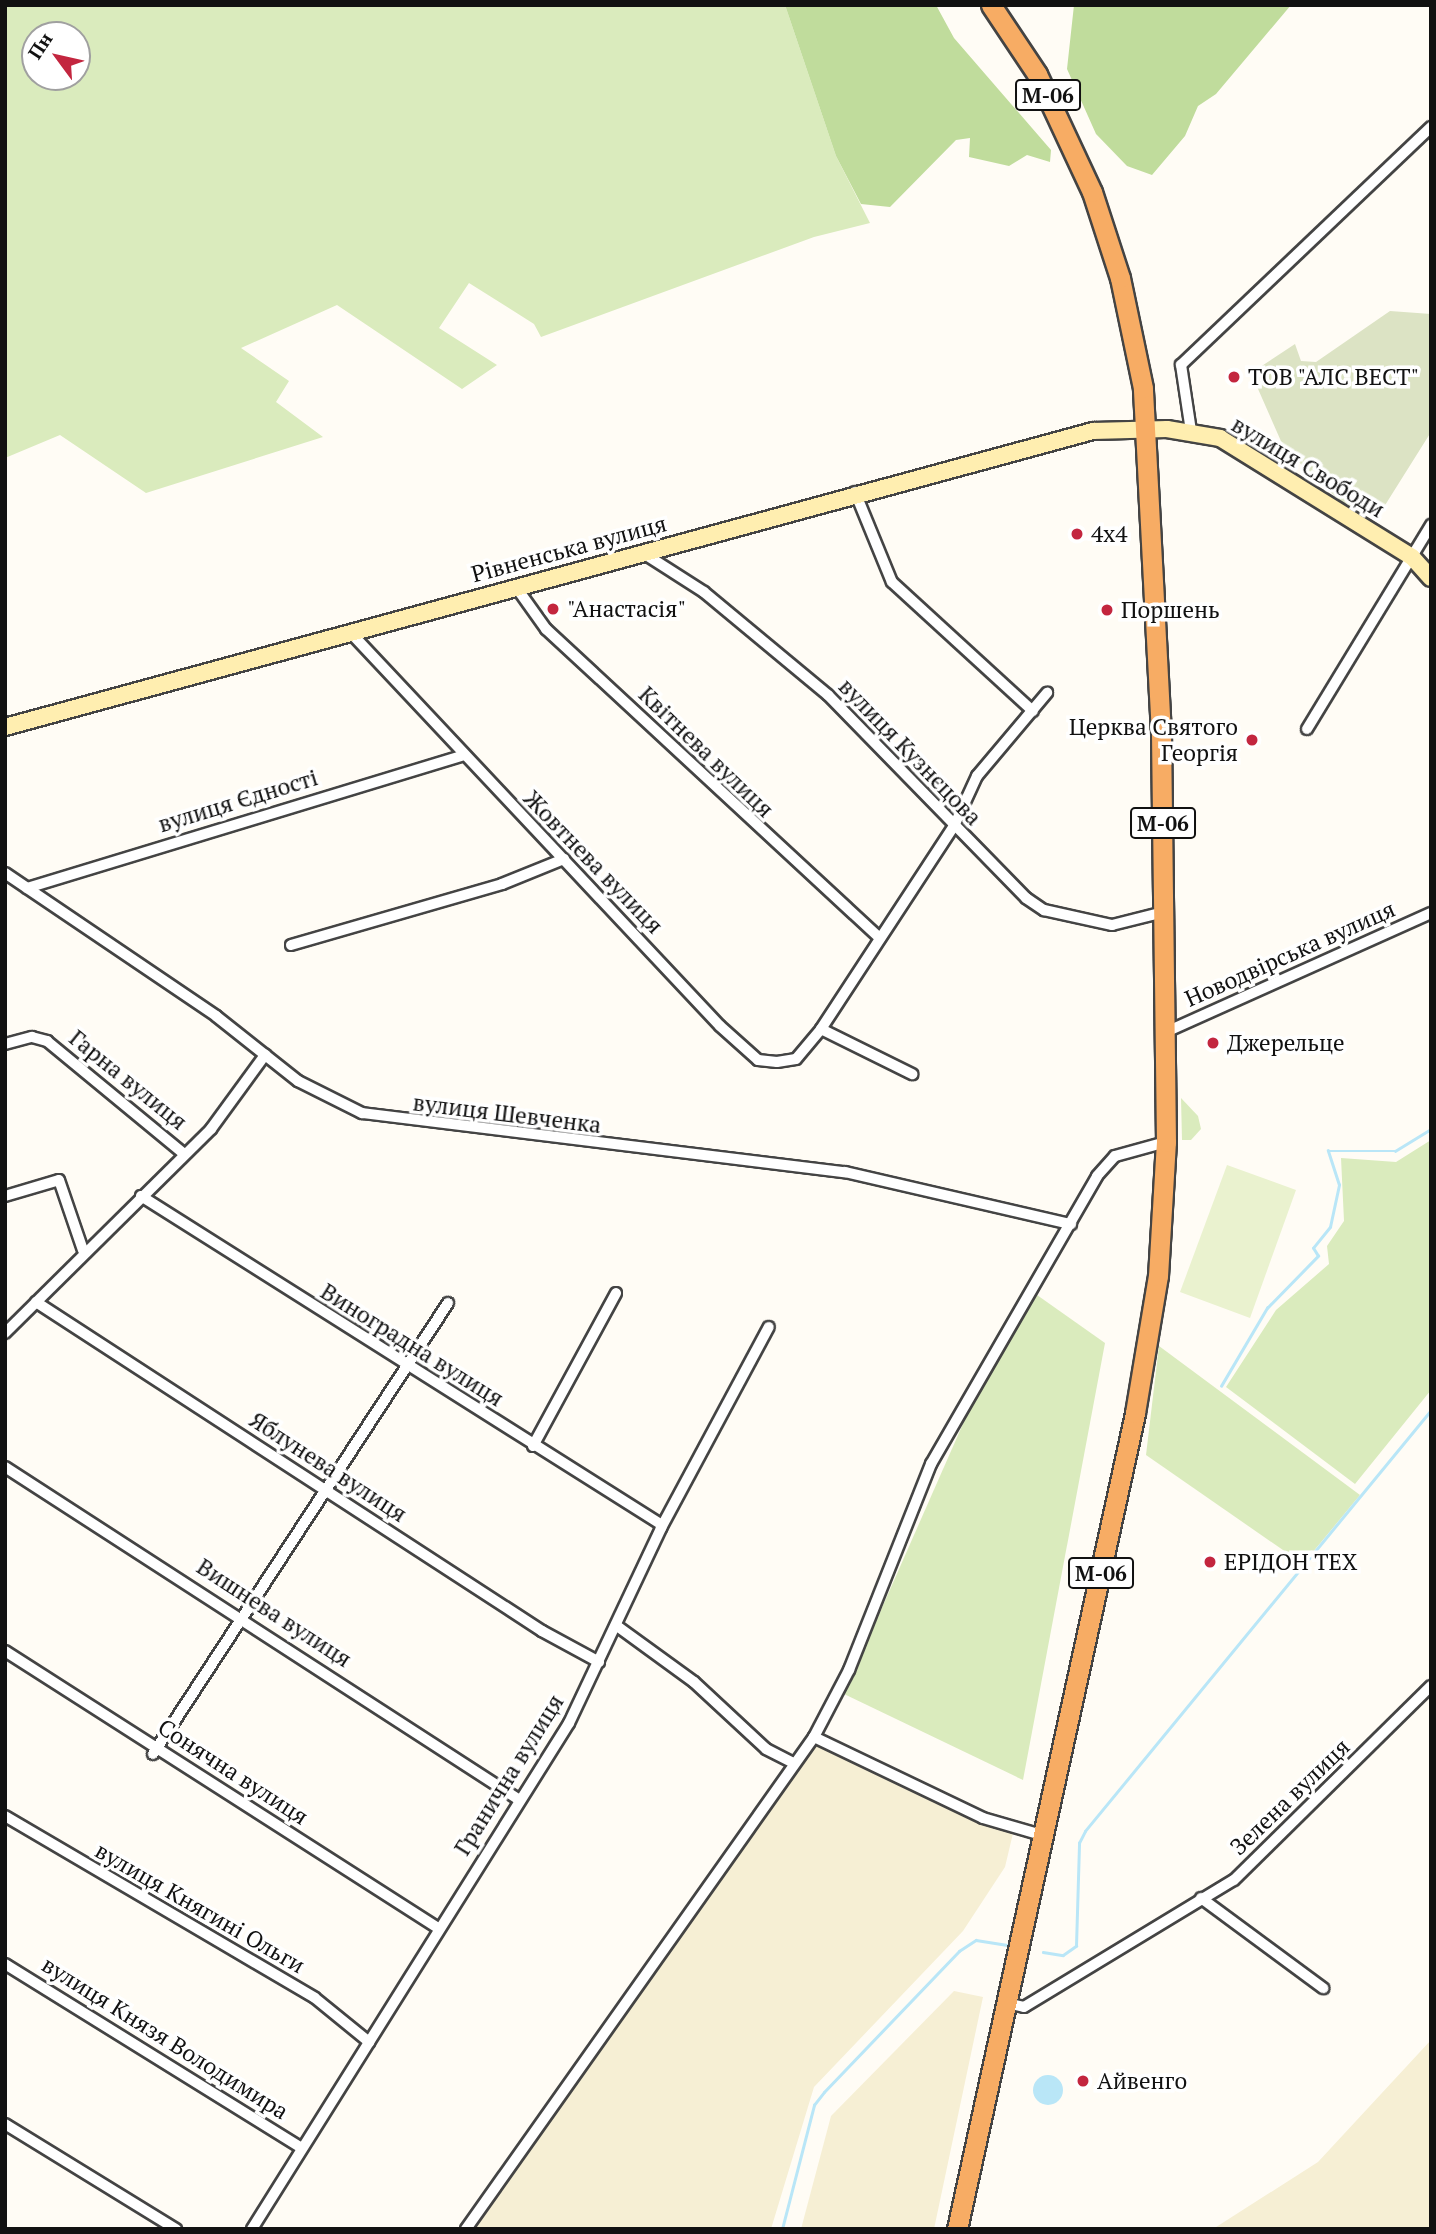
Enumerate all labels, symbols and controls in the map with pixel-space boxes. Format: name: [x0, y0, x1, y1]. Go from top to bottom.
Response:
north arrow: [21, 21, 91, 91]
text: Пн: [22, 27, 57, 64]
road number: М-06: [1015, 78, 1081, 112]
place label: ТОВ "АЛС ВЕСТ": [1248, 363, 1420, 391]
marker: ТОВ "АЛС ВЕСТ": [1226, 369, 1242, 385]
street label: вулиця Свободи: [1227, 411, 1389, 523]
street label: Рівненська вулиця: [469, 510, 669, 588]
place label: 4x4: [1091, 520, 1127, 548]
marker: 4x4: [1069, 526, 1085, 542]
place label: "Анастасія": [567, 595, 686, 623]
place label: Поршень: [1121, 596, 1220, 624]
marker: "Анастасія": [545, 601, 561, 617]
marker: Поршень: [1099, 602, 1115, 618]
street label: вулиця Кузнєцова: [833, 673, 987, 831]
street label: Квітнева вулиця: [633, 681, 779, 823]
place label: Церква Святого Георгія: [1069, 713, 1238, 767]
marker: Церква Святого Георгія: [1244, 732, 1260, 748]
street label: вулиця Єдності: [155, 764, 321, 838]
street label: Жовтнева вулиця: [518, 785, 668, 939]
road number: М-06: [1130, 806, 1196, 840]
street label: Новодвірська вулиця: [1181, 895, 1399, 1013]
street label: Гарна вулиця: [64, 1024, 192, 1136]
place label: Джерельце: [1227, 1029, 1345, 1057]
marker: Джерельце: [1205, 1035, 1221, 1051]
street label: вулиця Шевченка: [411, 1089, 603, 1139]
street label: Виноградна вулиця: [316, 1278, 508, 1412]
street label: Яблунева вулиця: [244, 1406, 412, 1528]
place label: ЕРІДОН ТЕХ: [1224, 1548, 1357, 1576]
street label: Вишнева вулиця: [192, 1553, 356, 1673]
marker: ЕРІДОН ТЕХ: [1202, 1554, 1218, 1570]
road number: М-06: [1068, 1556, 1134, 1590]
street label: Гранична вулиця: [449, 1690, 569, 1860]
street label: Сонячна вулиця: [153, 1713, 313, 1831]
street label: Зелена вулиця: [1225, 1733, 1355, 1861]
street label: вулиця Княгині Ольги: [90, 1837, 310, 1979]
street label: вулиця Князя Володимира: [37, 1951, 293, 2125]
place label: Айвенго: [1097, 2067, 1187, 2095]
marker: Айвенго: [1075, 2073, 1091, 2089]

